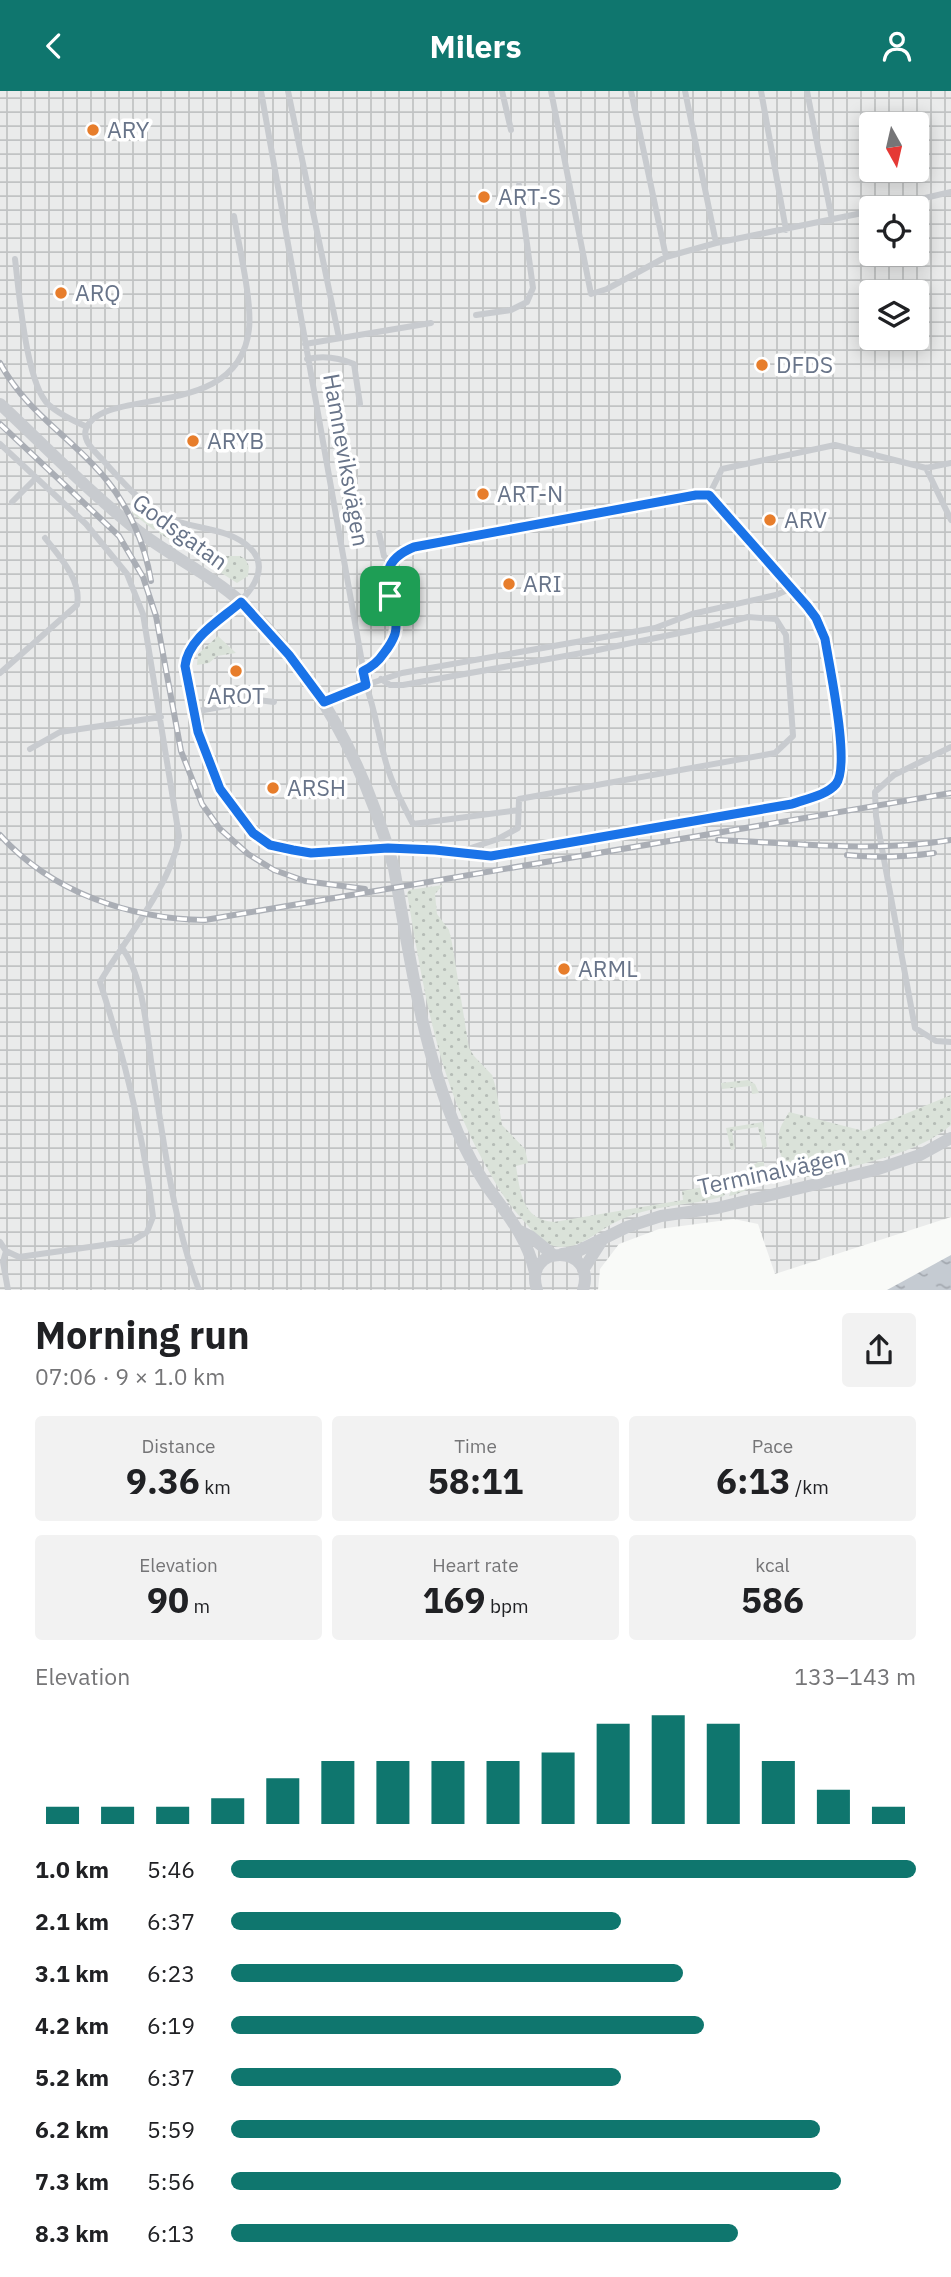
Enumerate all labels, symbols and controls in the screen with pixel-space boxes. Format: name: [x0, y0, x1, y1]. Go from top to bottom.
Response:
text: Milers: [429, 25, 522, 67]
icon: back: [35, 27, 73, 65]
icon: person: [878, 27, 916, 65]
north arrow: [859, 112, 929, 182]
map controls: [859, 112, 929, 350]
place label: ARY: [107, 114, 150, 144]
marker: ARY: [85, 122, 101, 138]
place label: ART-S: [498, 181, 561, 211]
marker: ART-S: [476, 189, 492, 205]
button: locate: [859, 196, 929, 266]
place label: ARQ: [75, 277, 121, 307]
button: layers: [859, 280, 929, 350]
marker: ARQ: [53, 285, 69, 301]
place label: DFDS: [776, 349, 833, 379]
marker: DFDS: [754, 357, 770, 373]
street label: Hamneviksvägen: [317, 371, 377, 549]
place label: ARYB: [207, 425, 264, 455]
marker: ARYB: [185, 433, 201, 449]
place label: ART-N: [497, 478, 563, 508]
street label: Godsgatan: [127, 486, 234, 576]
marker: ART-N: [475, 486, 491, 502]
place label: ARV: [784, 504, 827, 534]
marker: ARV: [762, 512, 778, 528]
pin: [360, 566, 420, 626]
place label: ARI: [523, 568, 562, 598]
marker: ARI: [501, 576, 517, 592]
icon: arrive: [371, 577, 409, 615]
marker: AROT: [228, 663, 244, 679]
place label: AROT: [207, 680, 265, 710]
place label: ARSH: [287, 772, 346, 802]
marker: ARSH: [265, 780, 281, 796]
place label: ARML: [578, 953, 638, 983]
marker: ARML: [556, 961, 572, 977]
street label: Terminalvägen: [695, 1141, 849, 1201]
text: Morning run: [35, 1310, 250, 1359]
button: share: [842, 1313, 916, 1387]
text: 07:06 · 9 × 1.0 km: [35, 1361, 225, 1391]
text: Distance: [141, 1434, 216, 1458]
text: Time: [454, 1434, 497, 1458]
text: Pace: [752, 1434, 793, 1458]
text: 9.36: [126, 1458, 200, 1504]
text: 58:11: [428, 1458, 523, 1504]
text: 6:13: [716, 1458, 791, 1504]
text: km: [200, 1475, 231, 1499]
text: /km: [791, 1475, 829, 1499]
text: Elevation: [139, 1553, 218, 1577]
text: Heart rate: [432, 1553, 519, 1577]
text: kcal: [755, 1553, 790, 1577]
text: 90: [147, 1577, 189, 1623]
text: 169: [422, 1577, 485, 1623]
text: 586: [741, 1577, 804, 1623]
text: m: [189, 1594, 210, 1618]
text: bpm: [485, 1594, 529, 1618]
text: Elevation: [35, 1661, 130, 1691]
text: 133–143 m: [794, 1661, 916, 1691]
text: 1.0 km: [35, 1854, 109, 1884]
text: 5:46: [147, 1854, 195, 1884]
text: 2.1 km: [35, 1906, 109, 1936]
text: 6:37: [147, 1906, 195, 1936]
text: 3.1 km: [35, 1958, 109, 1988]
text: 6:23: [147, 1958, 195, 1988]
text: 4.2 km: [35, 2010, 109, 2040]
text: 6:19: [147, 2010, 195, 2040]
text: 5.2 km: [35, 2062, 109, 2092]
text: 6:37: [147, 2062, 195, 2092]
text: 6.2 km: [35, 2114, 109, 2144]
text: 5:59: [147, 2114, 195, 2144]
text: 7.3 km: [35, 2166, 109, 2196]
text: 5:56: [147, 2166, 195, 2196]
text: 8.3 km: [35, 2218, 109, 2248]
text: 6:13: [147, 2218, 195, 2248]

